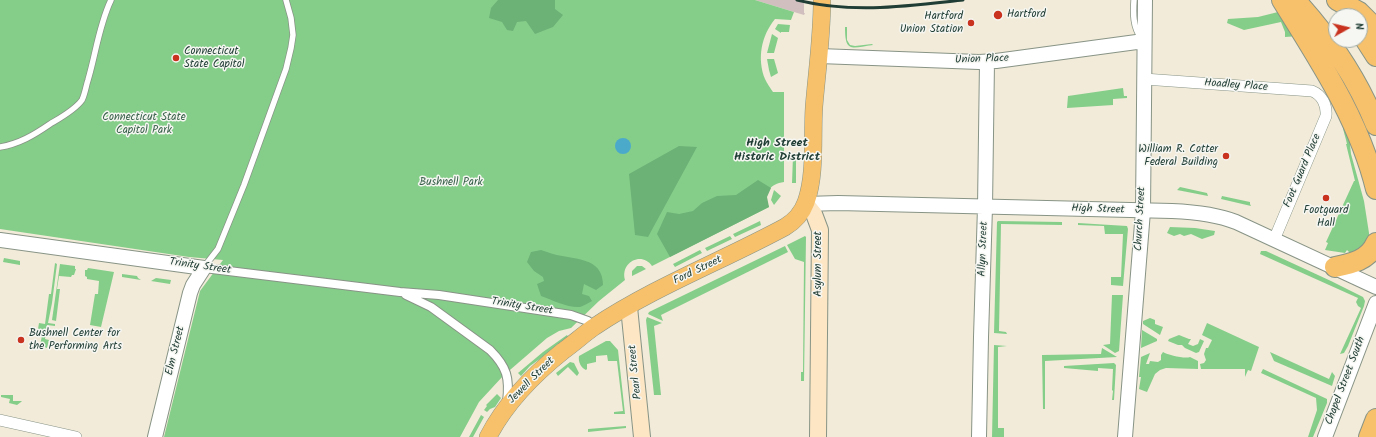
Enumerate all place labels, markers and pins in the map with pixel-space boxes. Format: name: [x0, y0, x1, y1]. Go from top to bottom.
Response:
place label: Hartford: [1007, 8, 1046, 22]
marker: Hartford: [992, 9, 1004, 21]
place label: Hartford Union Station: [900, 10, 963, 36]
marker: Hartford Union Station: [966, 18, 976, 28]
place label: Connecticut State Capitol: [184, 45, 244, 71]
marker: Connecticut State Capitol: [171, 53, 181, 63]
place label: William R. Cotter Federal Building: [1138, 143, 1218, 169]
marker: William R. Cotter Federal Building: [1221, 151, 1231, 161]
marker: Footguard Hall: [1321, 193, 1331, 203]
place label: Footguard Hall: [1304, 204, 1348, 230]
place label: Bushnell Center for the Performing Arts: [29, 327, 122, 353]
marker: Bushnell Center for the Performing Arts: [16, 335, 26, 345]

